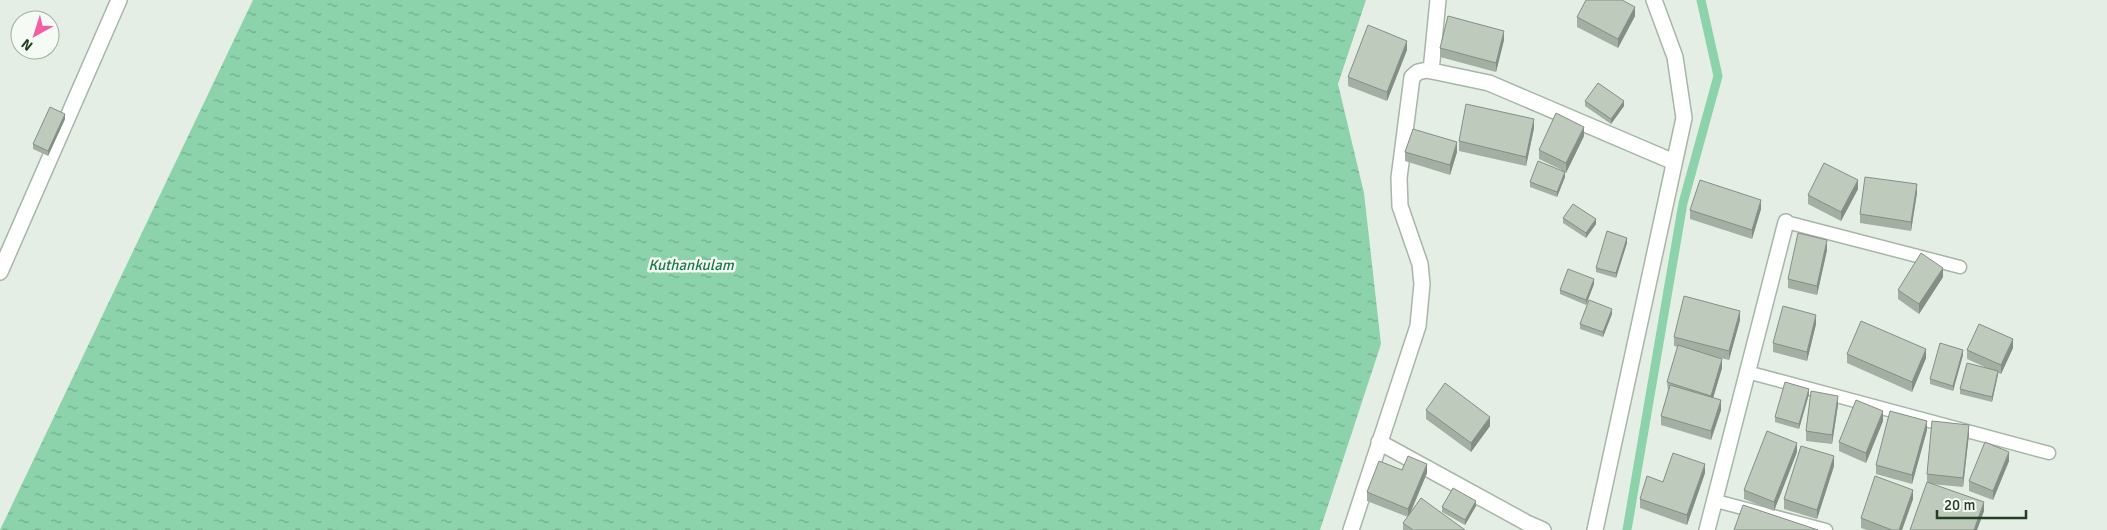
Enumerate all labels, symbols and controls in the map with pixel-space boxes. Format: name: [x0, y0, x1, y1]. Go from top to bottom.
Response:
north arrow: [10, 10, 60, 60]
text: N: [18, 35, 36, 54]
water label: Kuthankulam: [648, 256, 735, 274]
scale bar: [1937, 488, 2026, 520]
text: 20 m: [1944, 496, 1975, 514]

